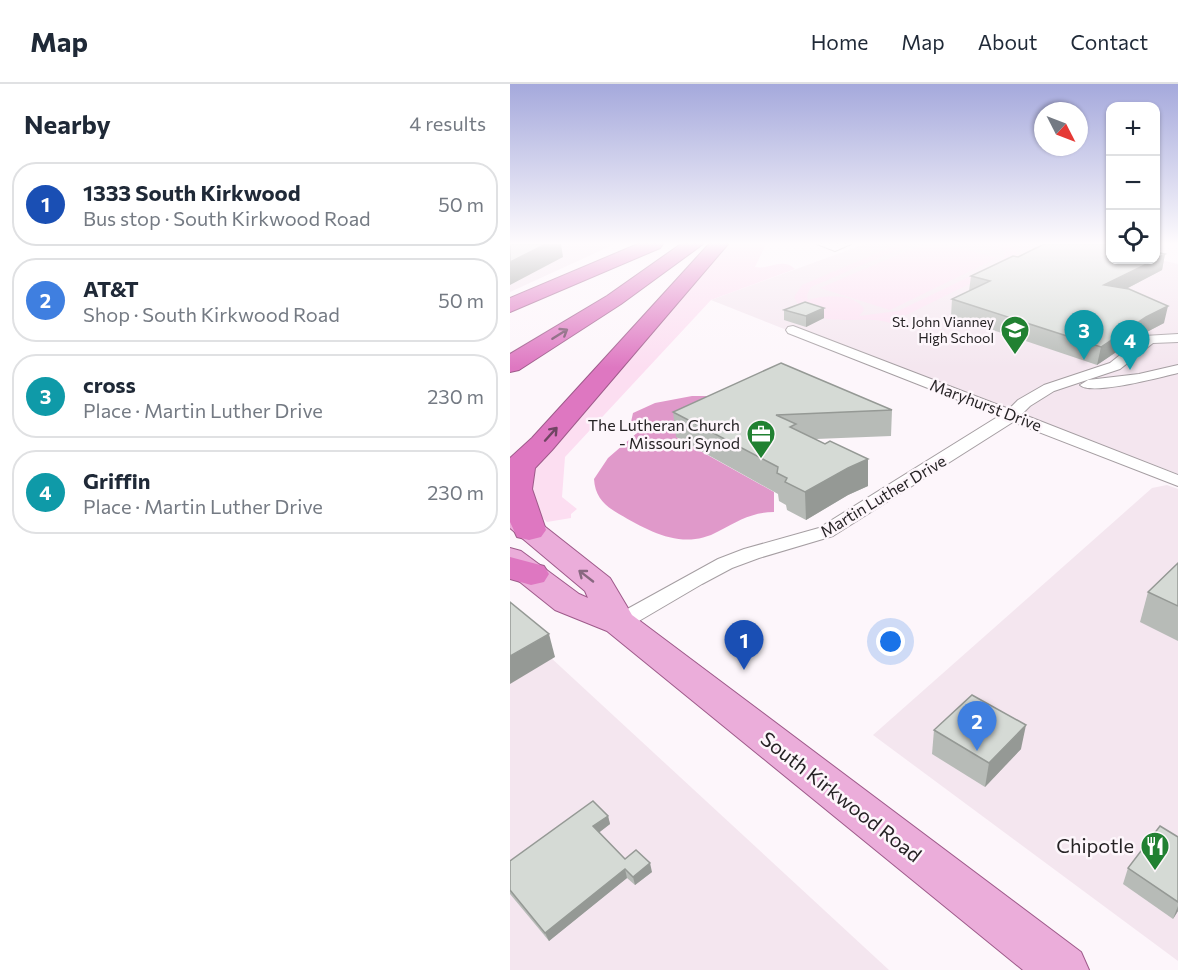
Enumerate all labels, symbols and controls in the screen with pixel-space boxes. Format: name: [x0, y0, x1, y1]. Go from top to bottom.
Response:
text: Map: [30, 24, 88, 58]
text: Home: [811, 29, 868, 54]
text: Map: [901, 29, 945, 54]
text: About: [978, 29, 1037, 54]
text: Contact: [1070, 29, 1148, 54]
north arrow: [1034, 102, 1088, 156]
map controls: [1106, 102, 1160, 264]
button: +: [1106, 102, 1160, 156]
text: Nearby: [24, 108, 111, 139]
text: 4 results: [409, 111, 486, 135]
button: −: [1106, 156, 1160, 210]
text: 1333 South Kirkwood: [83, 179, 301, 206]
text: 1: [41, 192, 50, 216]
text: 50 m: [438, 192, 484, 216]
text: Bus stop · South Kirkwood Road: [83, 206, 371, 230]
button: locate: [1106, 210, 1160, 264]
text: AT&T: [83, 275, 139, 302]
text: 2: [40, 288, 51, 312]
text: 50 m: [438, 288, 484, 312]
text: Shop · South Kirkwood Road: [83, 302, 340, 326]
pin: 3: [1064, 310, 1104, 360]
place label: St. John Vianney High School: [892, 313, 994, 346]
school or university icon: St. John Vianney High School: [999, 314, 1031, 356]
pin: 4: [1110, 320, 1150, 370]
one-way arrow: [551, 328, 568, 340]
text: cross: [83, 371, 136, 398]
street label: Maryhurst Drive: [928, 375, 1045, 435]
text: 3: [40, 384, 51, 408]
text: 230 m: [427, 384, 484, 408]
text: Place · Martin Luther Drive: [83, 398, 323, 422]
place label: The Lutheran Church - Missouri Synod: [588, 415, 740, 452]
office icon: The Lutheran Church - Missouri Synod: [745, 418, 777, 460]
one-way arrow: [544, 427, 558, 442]
street label: Martin Luther Drive: [816, 451, 949, 541]
text: Griffin: [83, 467, 151, 494]
text: 4: [39, 480, 52, 504]
text: 230 m: [427, 480, 484, 504]
text: Place · Martin Luther Drive: [83, 494, 323, 518]
one-way arrow: [579, 570, 595, 583]
pin: 1: [724, 620, 764, 670]
your location: [876, 627, 905, 656]
pin: 2: [958, 702, 996, 751]
street label: South Kirkwood Road: [756, 726, 927, 866]
restaurant icon: Chipotle: [1139, 830, 1171, 872]
place label: Chipotle: [1056, 833, 1134, 857]

